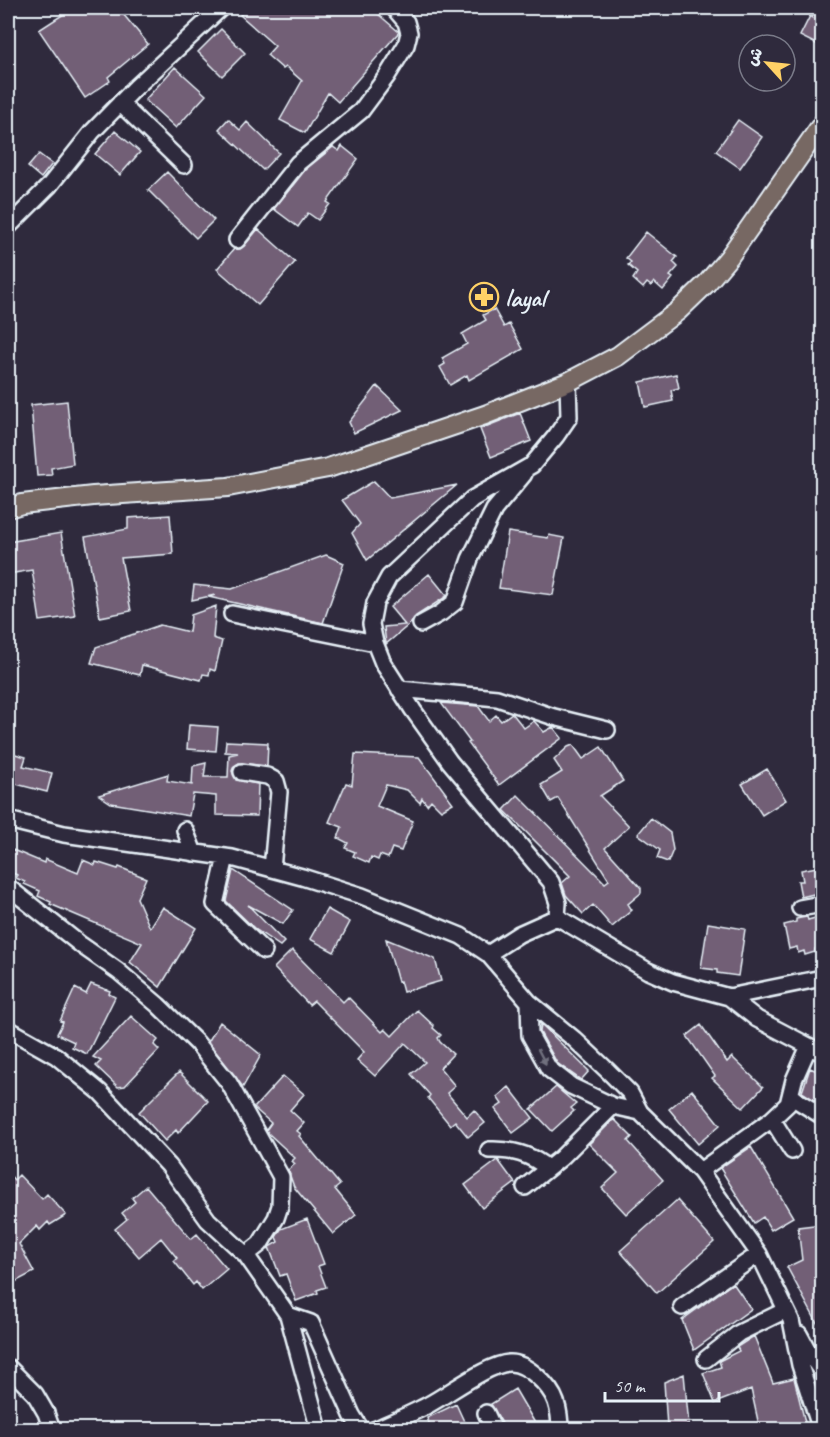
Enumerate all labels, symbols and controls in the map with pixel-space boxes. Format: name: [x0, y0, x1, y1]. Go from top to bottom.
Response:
north arrow: [737, 33, 797, 93]
text: ش: [742, 44, 767, 69]
pharmacy icon: layal: [468, 281, 500, 313]
place label: layal: [505, 281, 551, 314]
one-way arrow: [537, 1049, 547, 1066]
scale bar: [605, 1365, 719, 1403]
text: 50 m: [614, 1375, 647, 1397]

